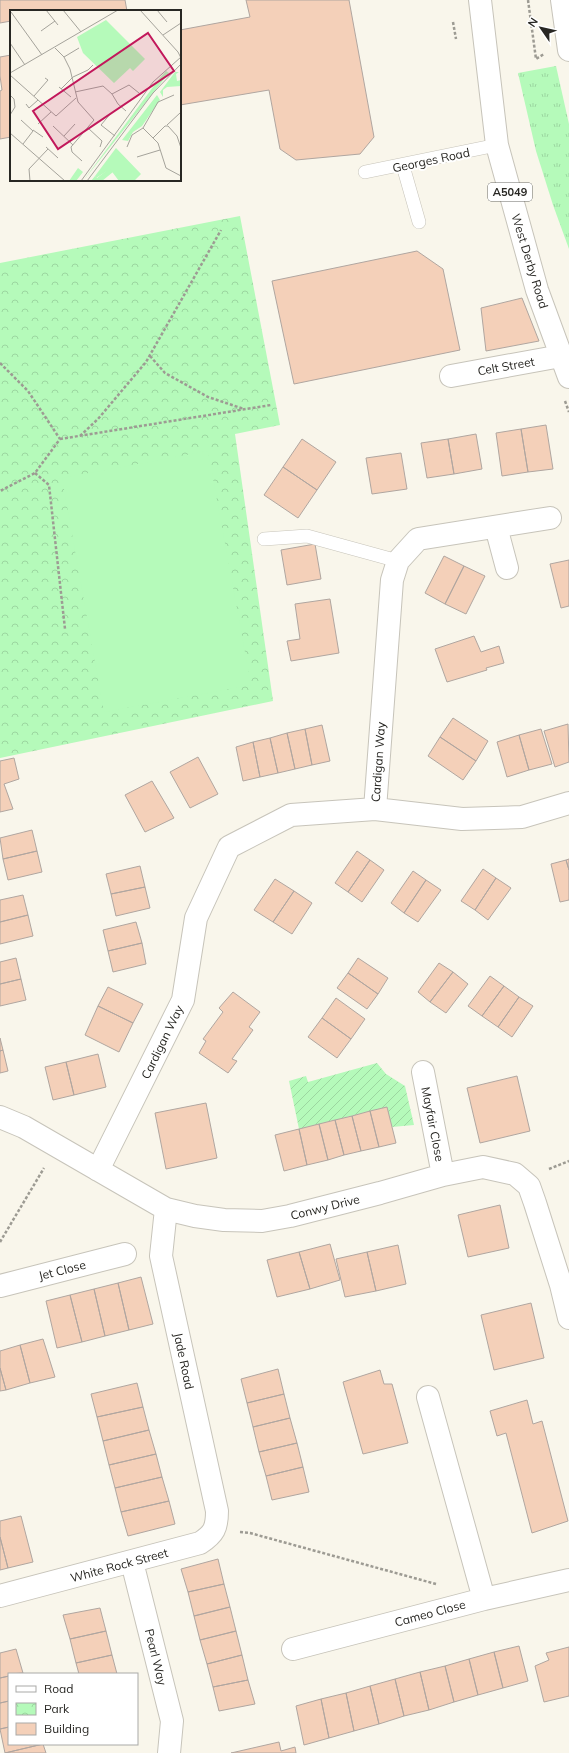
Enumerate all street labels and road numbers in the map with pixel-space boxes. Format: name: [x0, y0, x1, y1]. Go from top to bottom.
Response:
street label: Georges Road: [391, 144, 471, 176]
road number: A5049: [488, 183, 532, 201]
street label: West Derby Road: [508, 212, 552, 310]
street label: Celt Street: [476, 354, 536, 378]
street label: Cardigan Way: [368, 721, 388, 803]
street label: Cardigan Way: [138, 1002, 187, 1081]
street label: Mayfair Close: [418, 1085, 448, 1163]
street label: Conwy Drive: [289, 1191, 361, 1223]
street label: Jet Close: [37, 1257, 87, 1283]
street label: Jade Road: [171, 1331, 197, 1391]
street label: White Rock Street: [69, 1545, 169, 1585]
street label: Cameo Close: [393, 1596, 467, 1630]
street label: Pearl Way: [142, 1627, 170, 1687]

